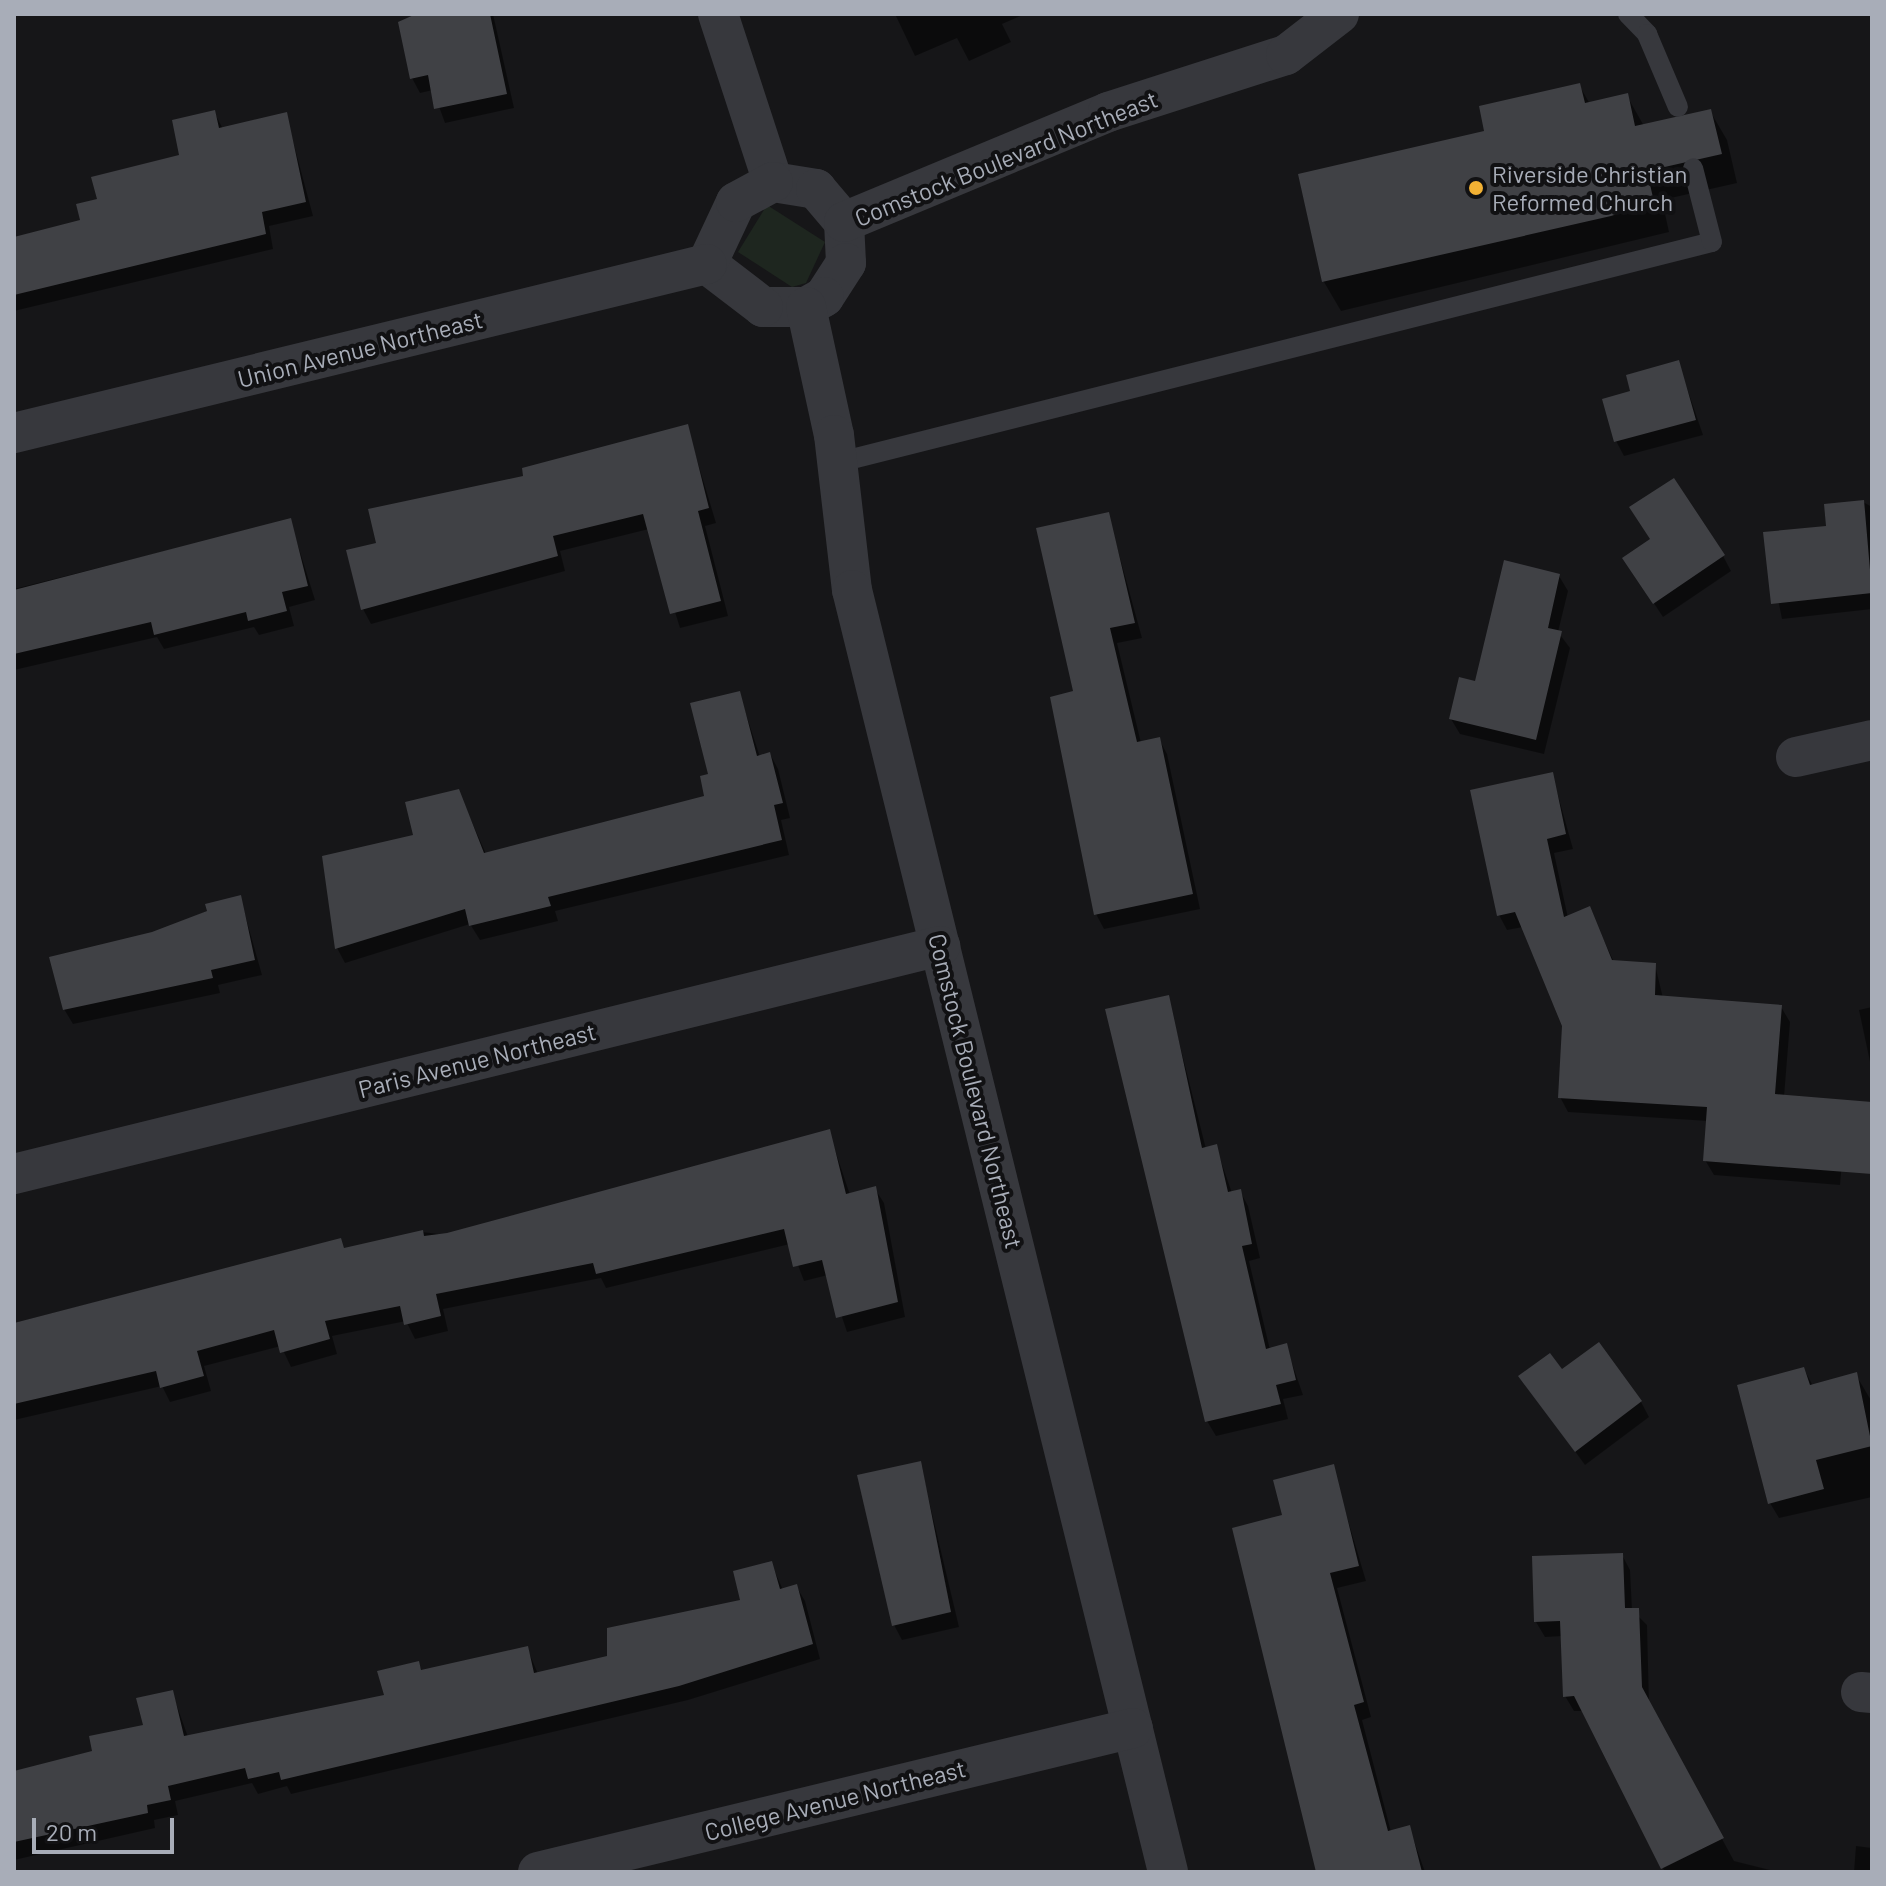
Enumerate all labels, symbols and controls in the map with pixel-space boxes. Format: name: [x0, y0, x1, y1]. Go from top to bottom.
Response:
street label: Comstock Boulevard Northeast: [851, 84, 1161, 232]
place label: Riverside Christian Reformed Church: [1492, 160, 1688, 216]
marker: Riverside Christian Reformed Church: [1467, 179, 1485, 197]
street label: Union Avenue Northeast: [234, 305, 486, 393]
street label: Comstock Boulevard Northeast: [923, 930, 1029, 1252]
street label: Paris Avenue Northeast: [355, 1017, 599, 1103]
street label: College Avenue Northeast: [701, 1754, 969, 1846]
scale bar: [36, 1802, 178, 1852]
text: 20 m: [46, 1817, 97, 1846]

